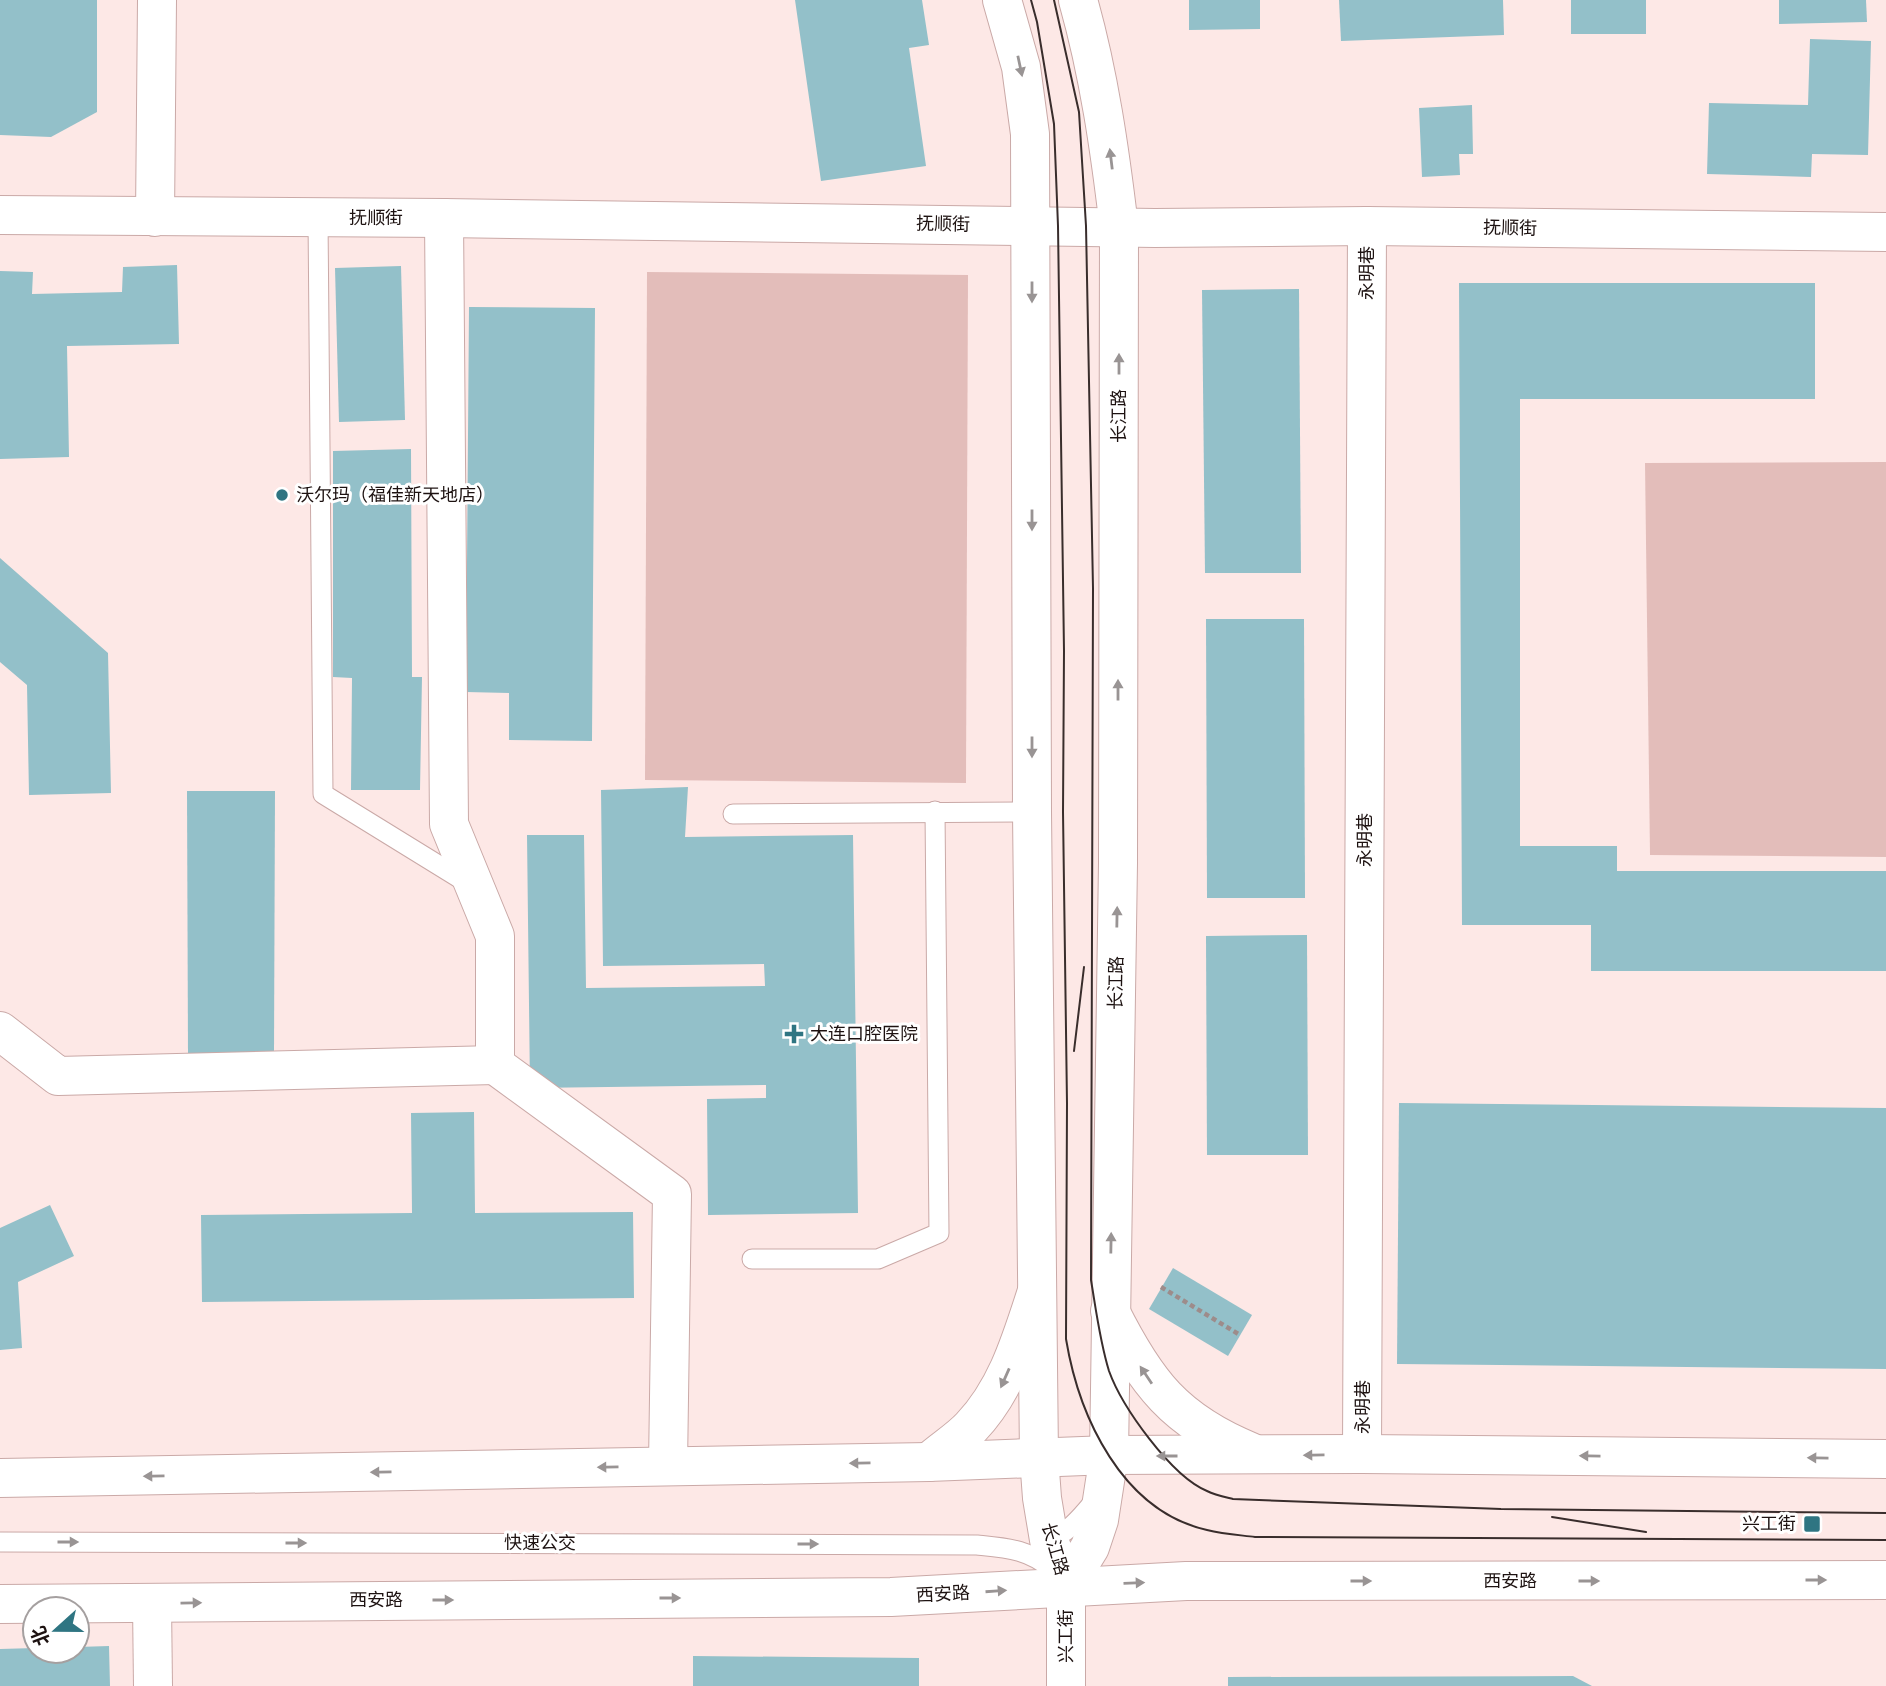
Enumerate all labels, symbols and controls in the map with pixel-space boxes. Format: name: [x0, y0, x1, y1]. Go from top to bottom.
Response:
one-way arrow: [1015, 55, 1026, 77]
one-way arrow: [1105, 148, 1116, 170]
street label: 抚顺街: [349, 206, 403, 230]
street label: 抚顺街: [916, 212, 970, 236]
street label: 抚顺街: [1483, 216, 1537, 240]
street label: 永明巷: [1355, 246, 1379, 300]
one-way arrow: [1026, 282, 1037, 304]
one-way arrow: [1113, 353, 1125, 375]
street label: 长江路: [1107, 389, 1131, 443]
place label: 沃尔玛（福佳新天地店）: [296, 483, 494, 507]
marker: 沃尔玛（福佳新天地店）: [274, 487, 290, 503]
one-way arrow: [1027, 509, 1038, 531]
one-way arrow: [1112, 678, 1124, 700]
one-way arrow: [1026, 737, 1038, 759]
street label: 永明巷: [1353, 813, 1377, 867]
one-way arrow: [1111, 906, 1123, 928]
street label: 长江路: [1104, 956, 1128, 1010]
place label: 大连口腔医院: [810, 1022, 918, 1046]
marker: 大连口腔医院: [784, 1024, 804, 1044]
one-way arrow: [1106, 1231, 1117, 1253]
one-way arrow: [1139, 1366, 1153, 1384]
one-way arrow: [999, 1368, 1011, 1388]
street label: 永明巷: [1351, 1380, 1375, 1434]
one-way arrow: [1303, 1449, 1325, 1461]
one-way arrow: [1156, 1450, 1178, 1462]
one-way arrow: [1579, 1450, 1601, 1462]
one-way arrow: [1807, 1452, 1829, 1464]
one-way arrow: [849, 1457, 871, 1469]
one-way arrow: [597, 1461, 619, 1473]
one-way arrow: [370, 1466, 392, 1478]
one-way arrow: [142, 1470, 164, 1482]
place label: 兴工街: [1742, 1512, 1796, 1536]
marker: 兴工街: [1802, 1514, 1822, 1534]
street label: 长江路: [1036, 1520, 1074, 1578]
street label: 快速公交: [504, 1531, 576, 1555]
one-way arrow: [57, 1536, 79, 1548]
one-way arrow: [285, 1537, 307, 1549]
one-way arrow: [797, 1538, 819, 1550]
street label: 西安路: [1483, 1569, 1537, 1593]
one-way arrow: [1805, 1574, 1827, 1586]
one-way arrow: [1350, 1575, 1372, 1587]
one-way arrow: [1578, 1575, 1600, 1587]
one-way arrow: [1123, 1578, 1145, 1589]
street label: 西安路: [915, 1581, 971, 1607]
one-way arrow: [985, 1585, 1007, 1596]
street label: 西安路: [349, 1588, 403, 1612]
one-way arrow: [659, 1592, 681, 1604]
one-way arrow: [432, 1594, 454, 1606]
north arrow: [21, 1595, 91, 1665]
one-way arrow: [180, 1597, 202, 1609]
street label: 兴工街: [1054, 1609, 1078, 1663]
text: 北: [26, 1623, 56, 1649]

